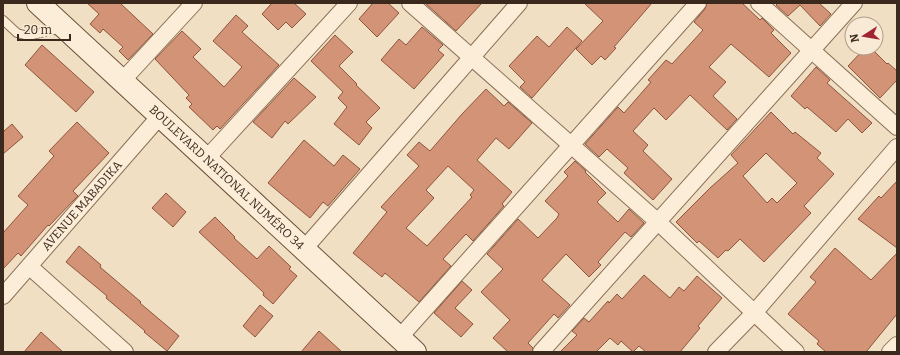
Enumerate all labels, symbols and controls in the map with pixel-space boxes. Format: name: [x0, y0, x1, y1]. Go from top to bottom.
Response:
scale bar: [18, 16, 70, 42]
north arrow: [844, 16, 884, 56]
text: 20 m: [24, 23, 53, 37]
text: N: [847, 32, 862, 43]
street label: BOULEVARD NATIONAL NUMÉRO 34: [146, 103, 307, 253]
street label: AVENUE MABADIKA: [39, 157, 125, 253]

